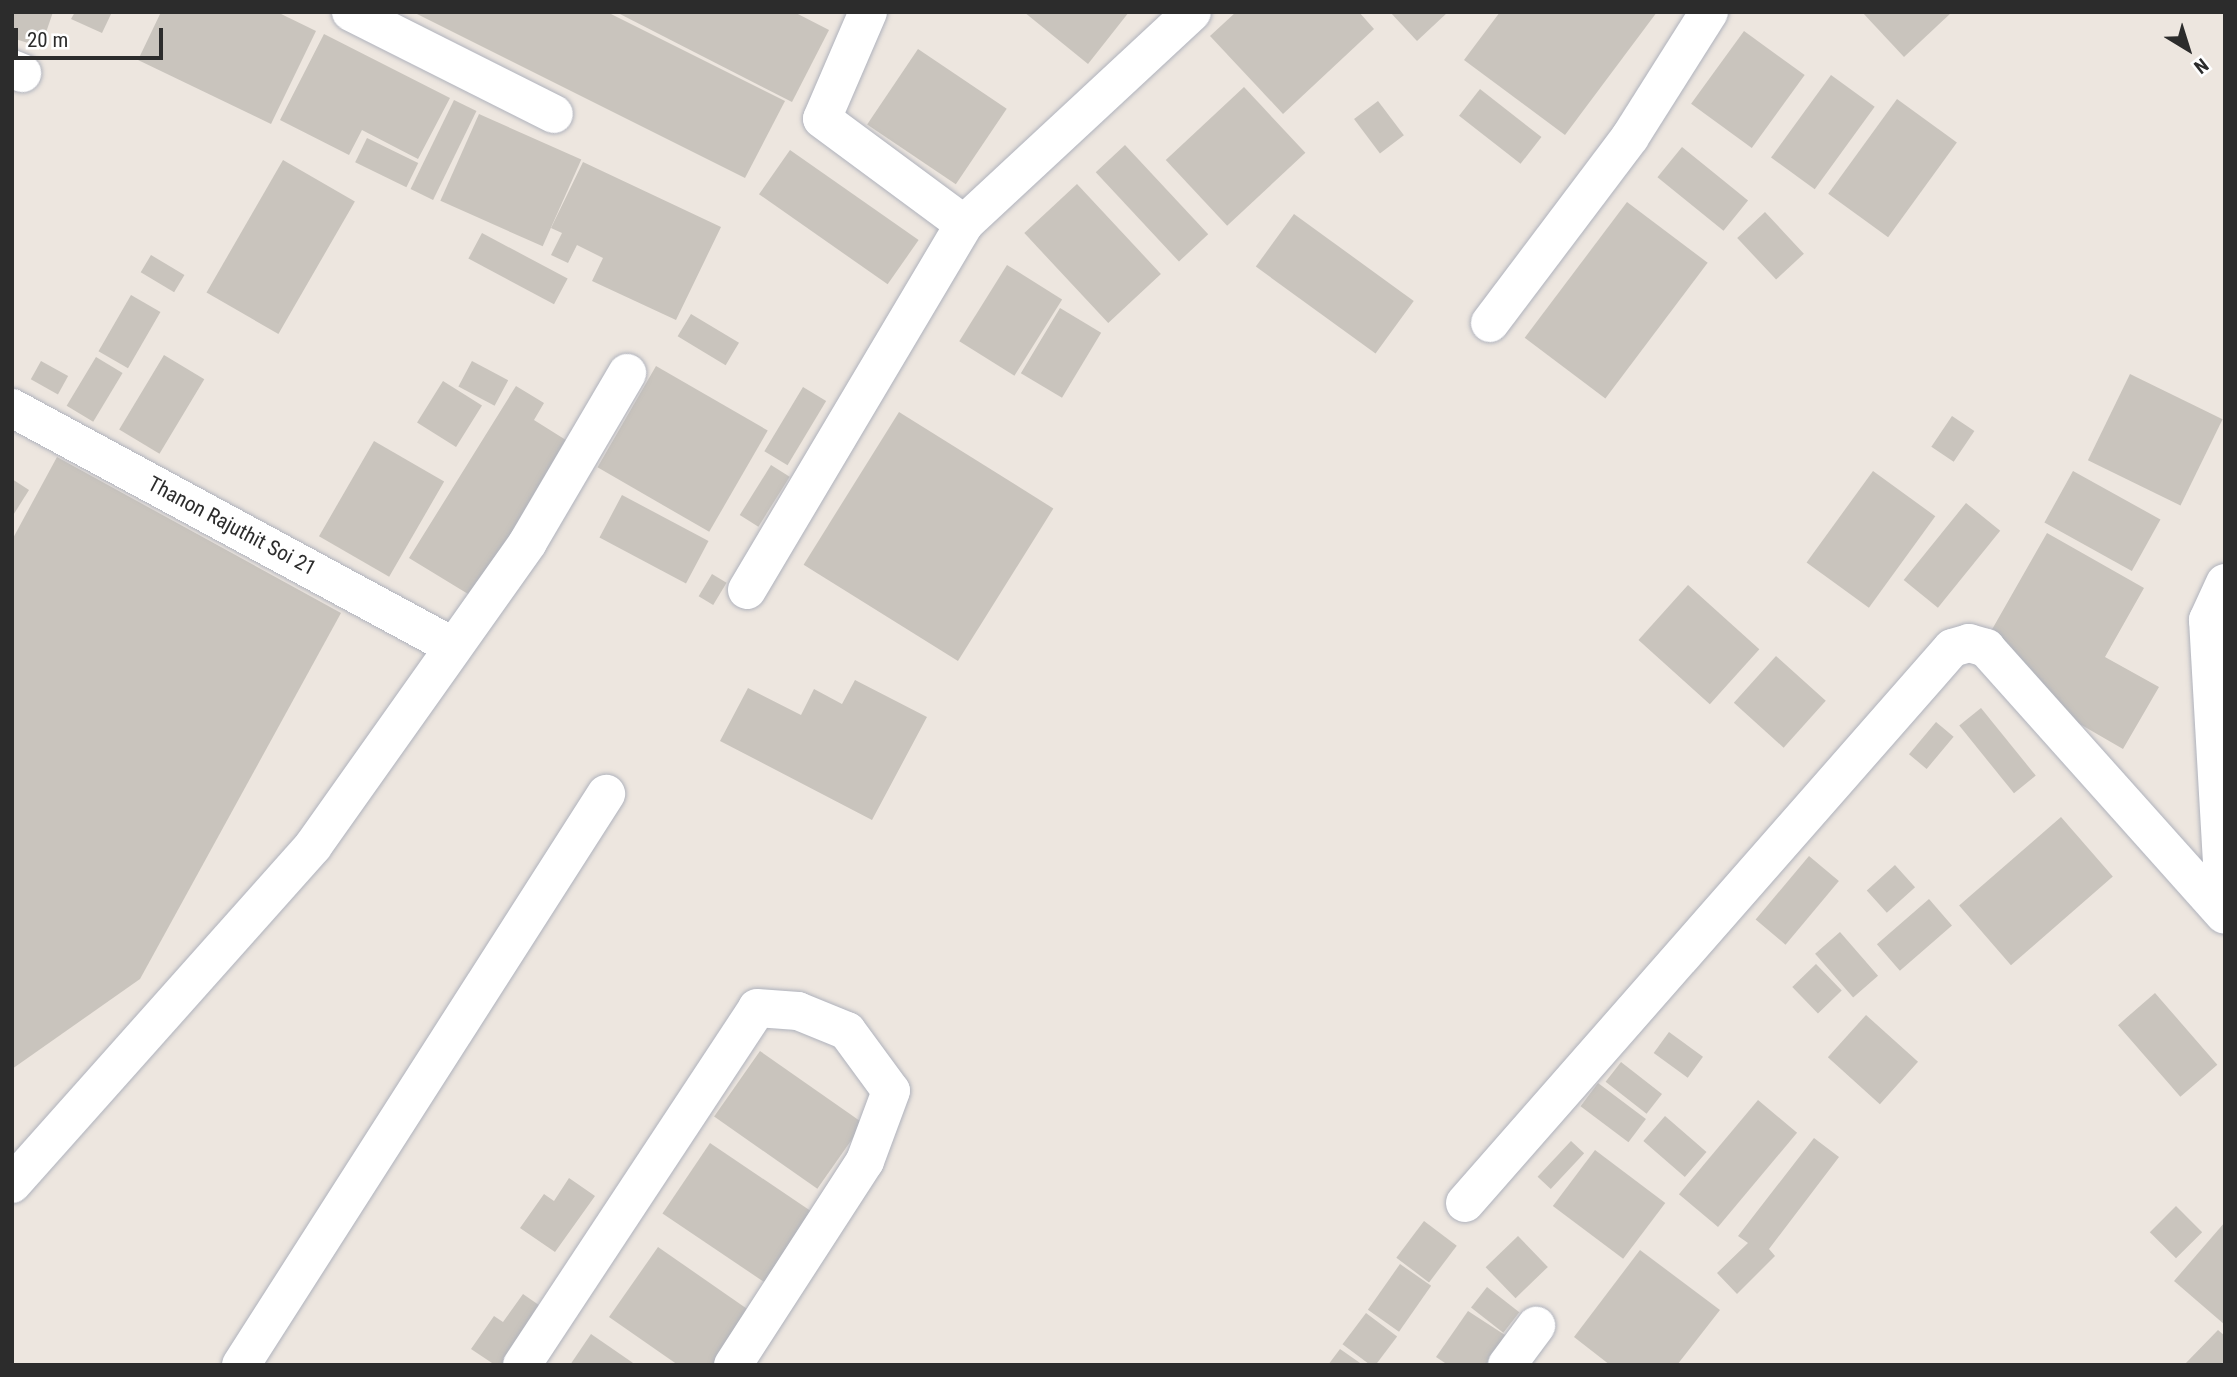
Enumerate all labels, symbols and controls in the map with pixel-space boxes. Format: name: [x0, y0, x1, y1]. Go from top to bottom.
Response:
scale bar: [18, 14, 166, 58]
north arrow: [2153, 14, 2223, 84]
text: 20 m: [27, 28, 68, 52]
text: N: [2190, 53, 2213, 79]
street label: Thanon Rajuthit Soi 21: [144, 471, 320, 581]

